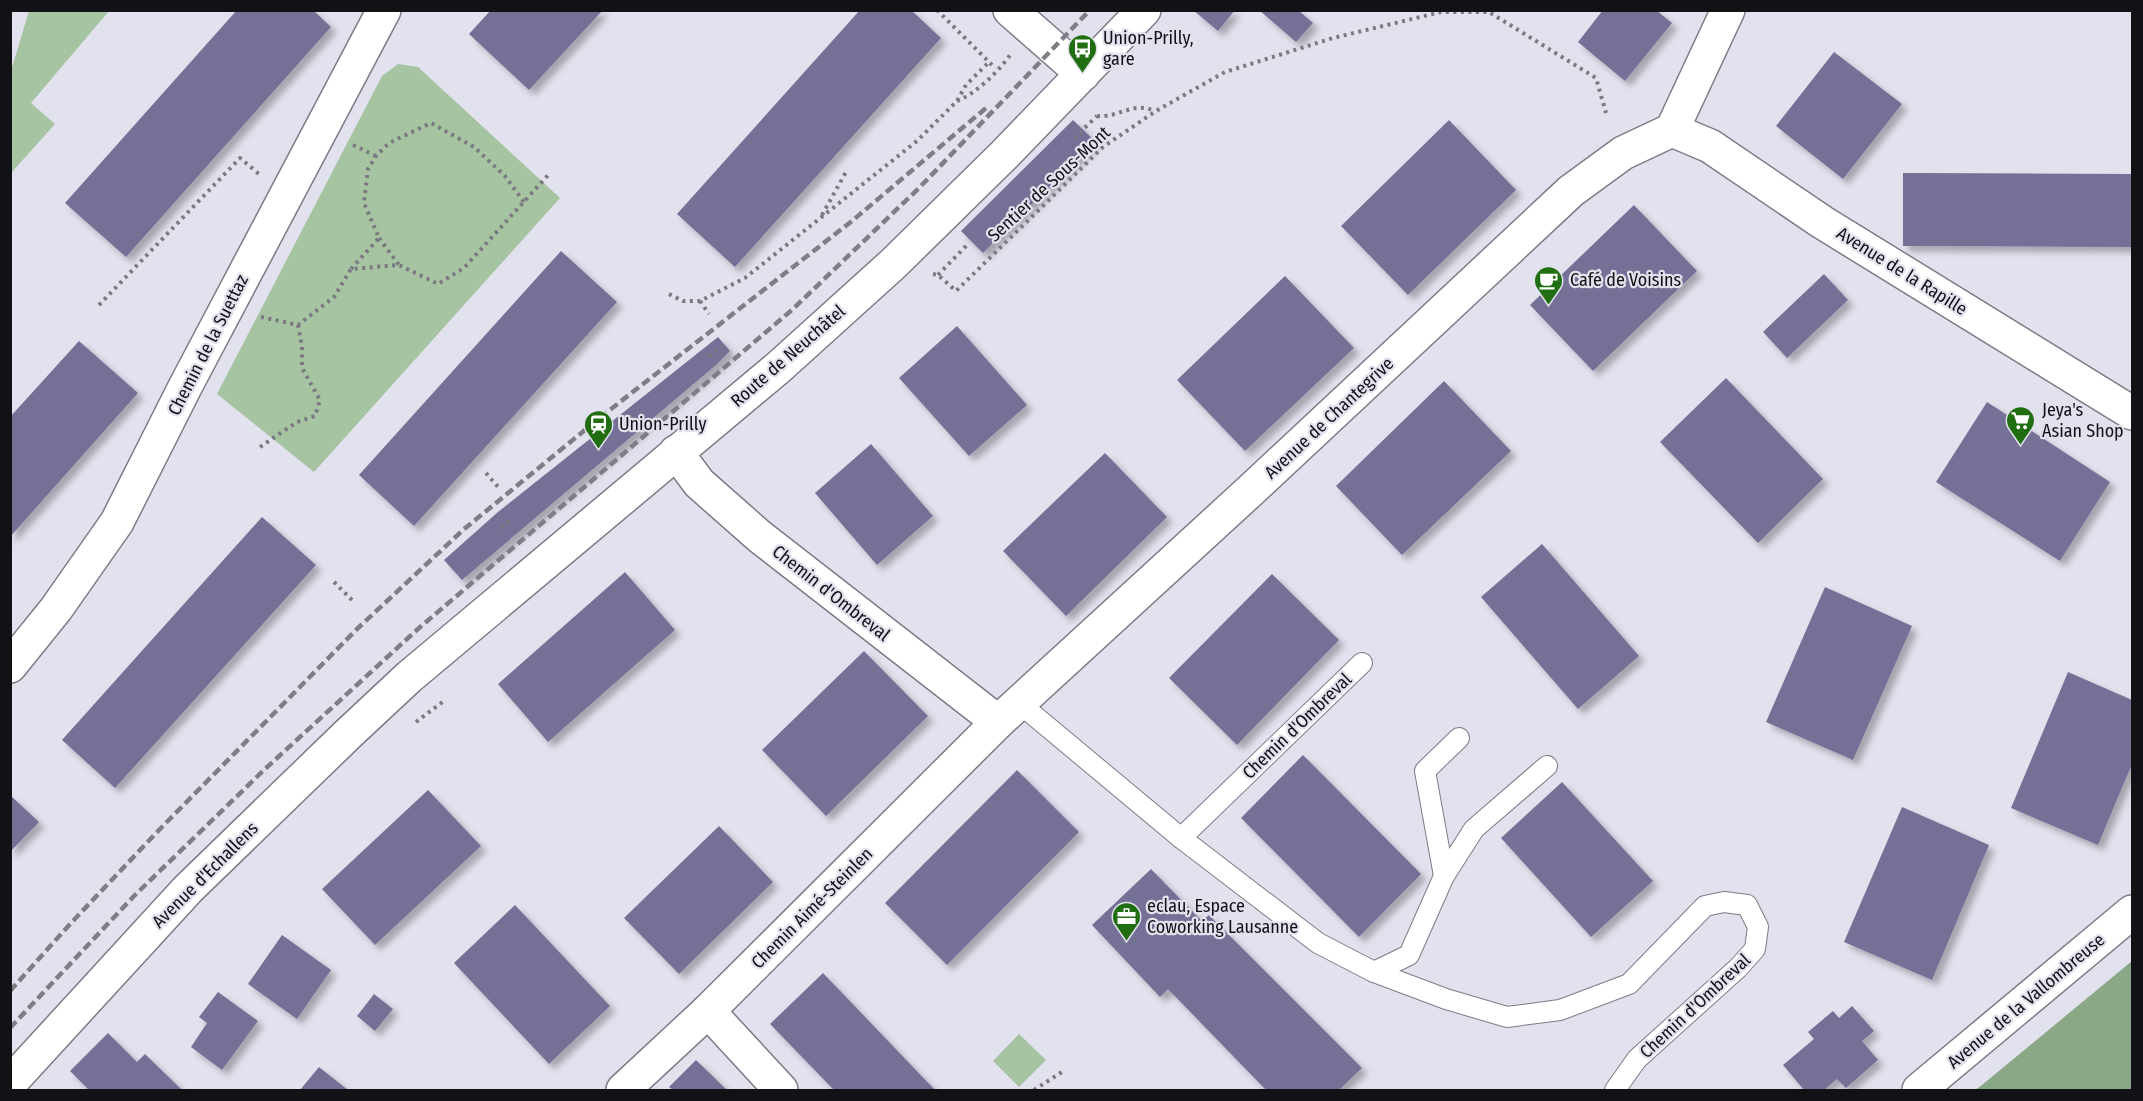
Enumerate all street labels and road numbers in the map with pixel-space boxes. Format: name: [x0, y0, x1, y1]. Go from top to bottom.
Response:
street label: Sentier de Sous-Mont: [983, 121, 1115, 246]
street label: Avenue de la Rapille: [1833, 222, 1971, 320]
street label: Chemin de la Suettaz: [163, 271, 253, 419]
street label: Route de Neuchâtel: [726, 300, 850, 412]
street label: Avenue de Chantegrive: [1260, 352, 1398, 483]
street label: Chemin d'Ombreval: [768, 540, 894, 646]
street label: Chemin d'Ombreval: [1238, 668, 1356, 784]
street label: Avenue d'Echallens: [147, 817, 263, 933]
street label: Chemin Aimé-Steinlen: [747, 843, 877, 973]
street label: Avenue de la Vallombreuse: [1943, 929, 2109, 1073]
street label: Chemin d'Ombreval: [1635, 949, 1755, 1063]

